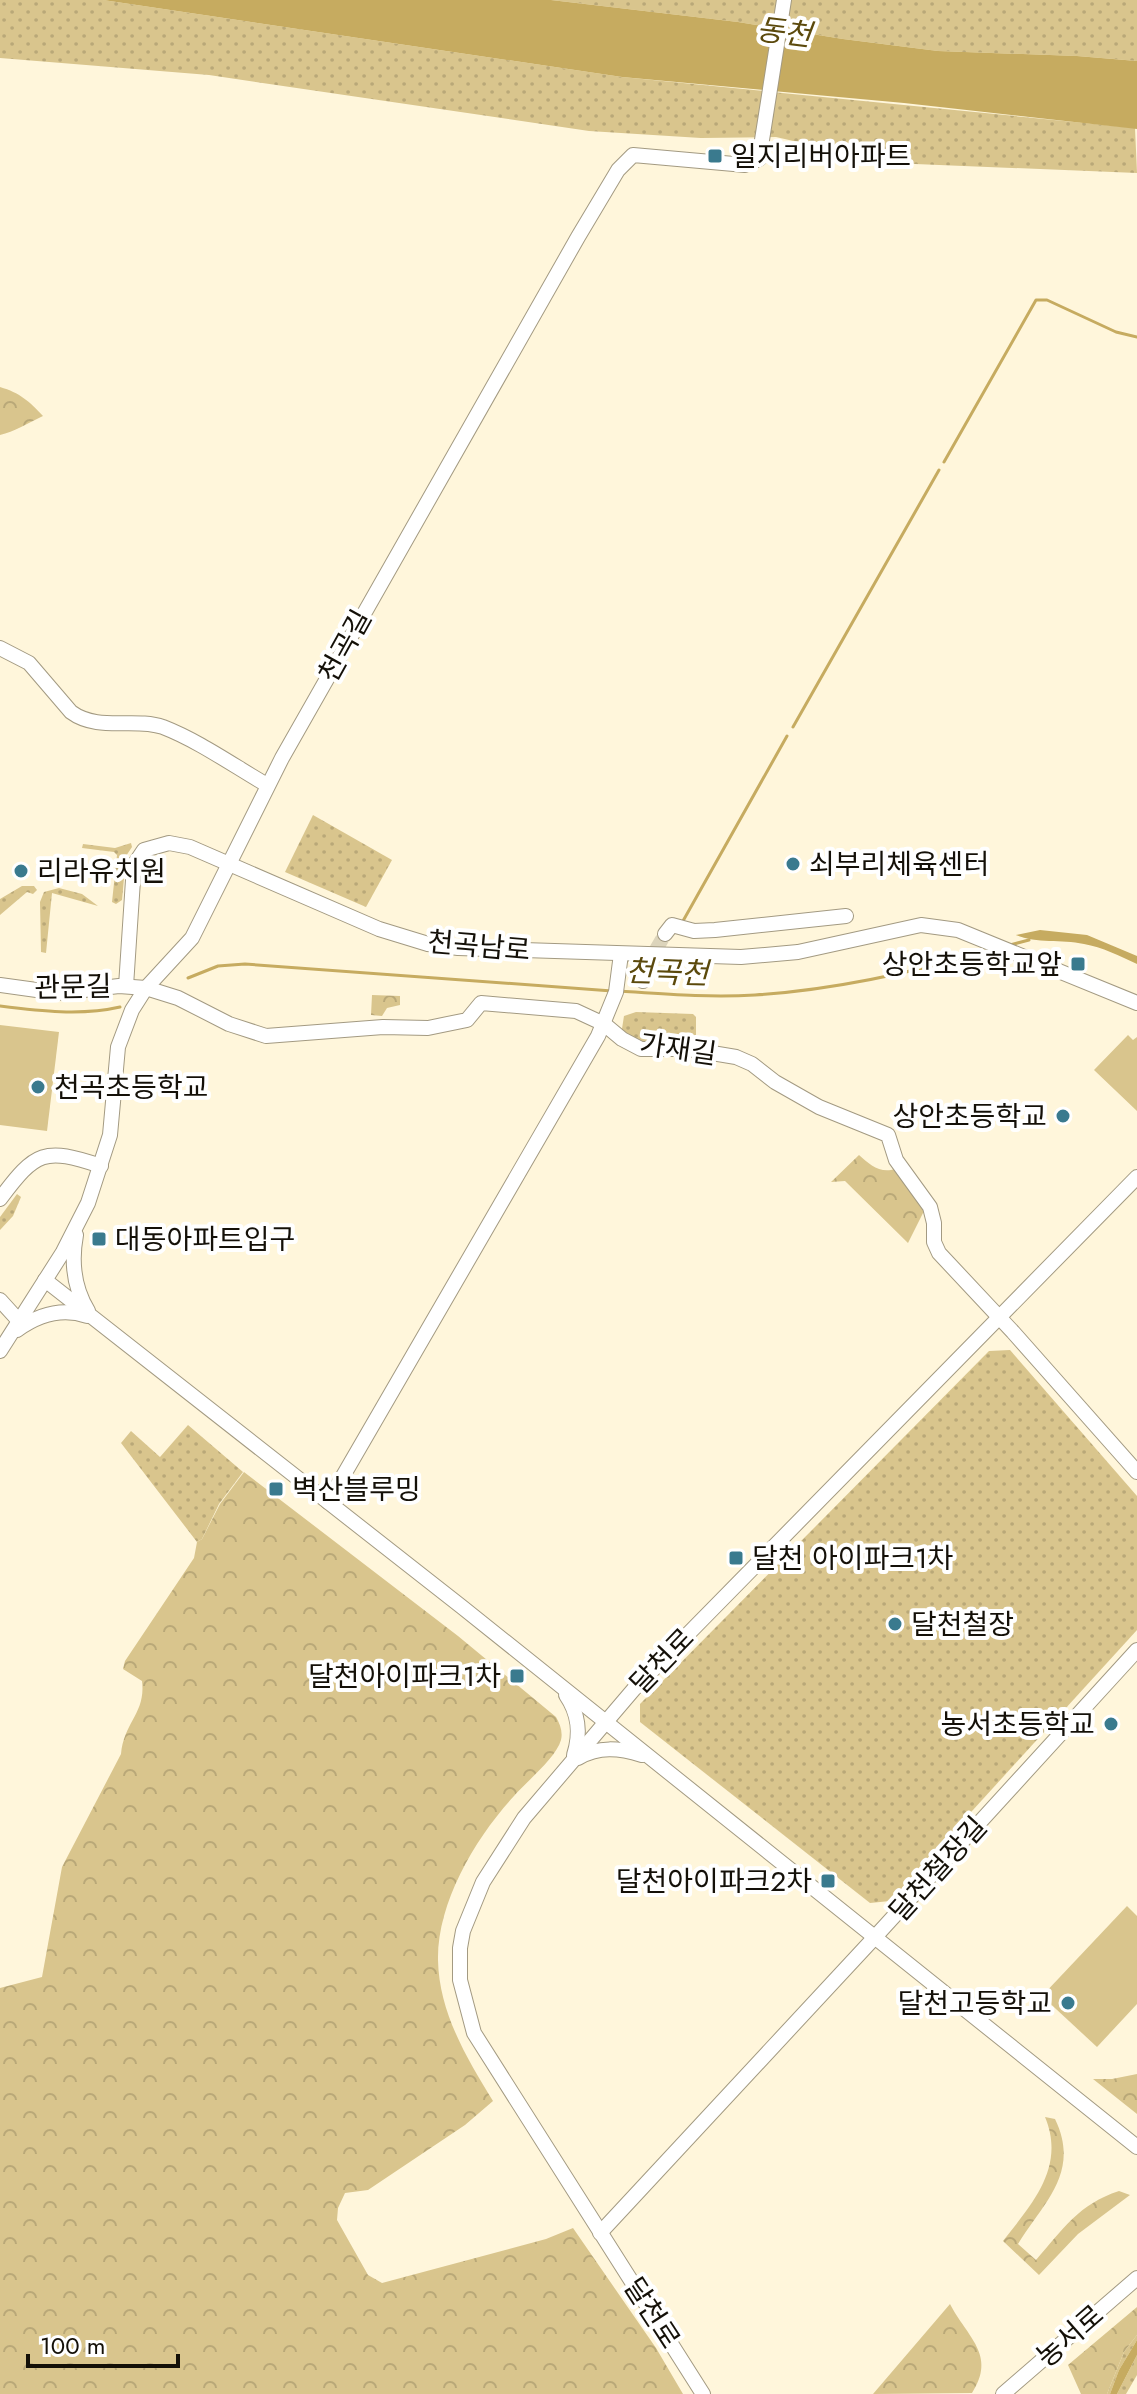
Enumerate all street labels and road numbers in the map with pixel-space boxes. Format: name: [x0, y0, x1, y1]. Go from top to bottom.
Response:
street label: 천곡길: [308, 602, 382, 690]
street label: 천곡남로: [426, 921, 532, 971]
street label: 관문길: [34, 966, 112, 1008]
street label: 가재길: [637, 1023, 719, 1075]
street label: 달천로: [620, 1619, 704, 1703]
street label: 달천철장길: [880, 1807, 996, 1931]
street label: 달천로: [614, 2269, 690, 2357]
street label: 농서로: [1027, 2295, 1113, 2377]

